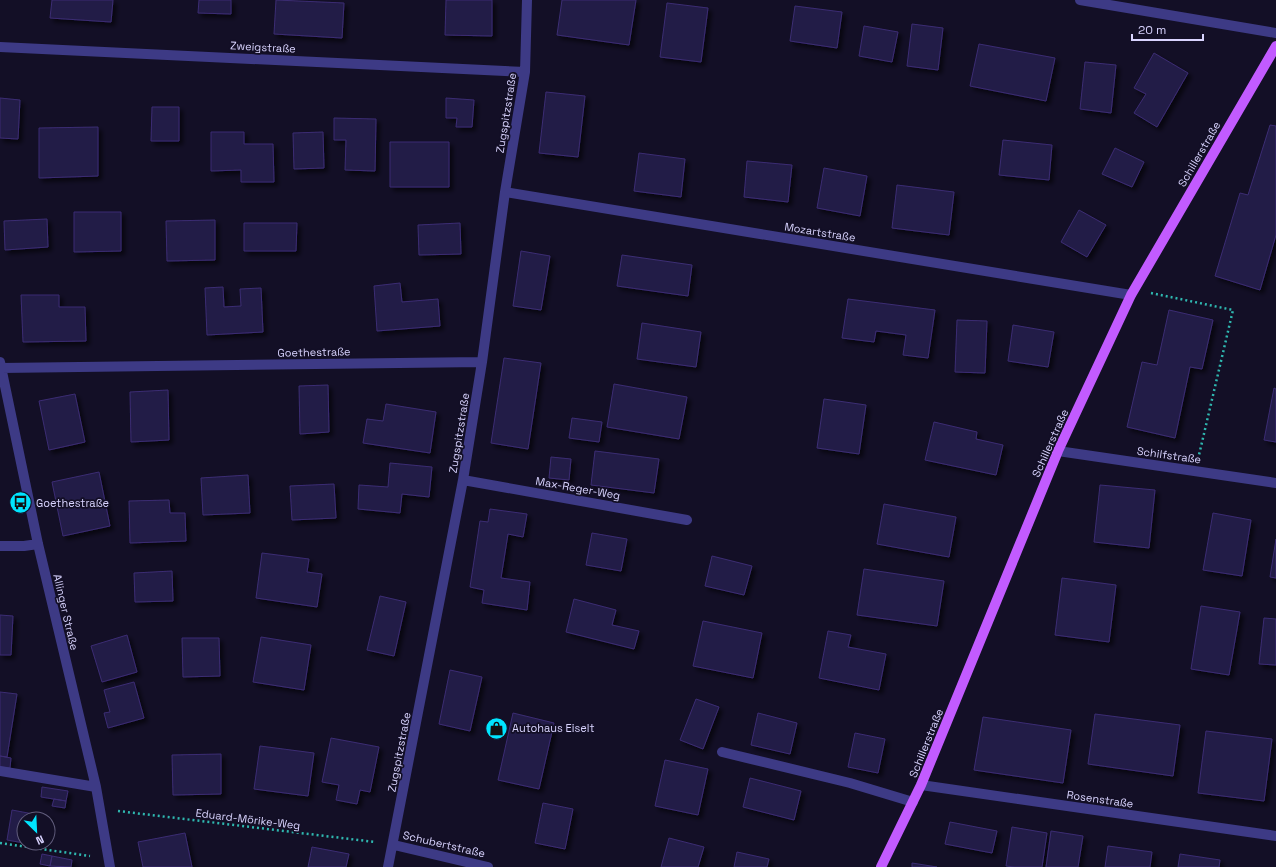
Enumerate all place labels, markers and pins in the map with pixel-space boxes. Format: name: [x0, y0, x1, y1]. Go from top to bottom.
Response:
bus stop icon: Goethestraße: [8, 490, 34, 516]
place label: Goethestraße: [36, 496, 109, 510]
shop icon: Autohaus Eiselt: [484, 715, 510, 741]
place label: Autohaus Eiselt: [512, 721, 595, 735]

